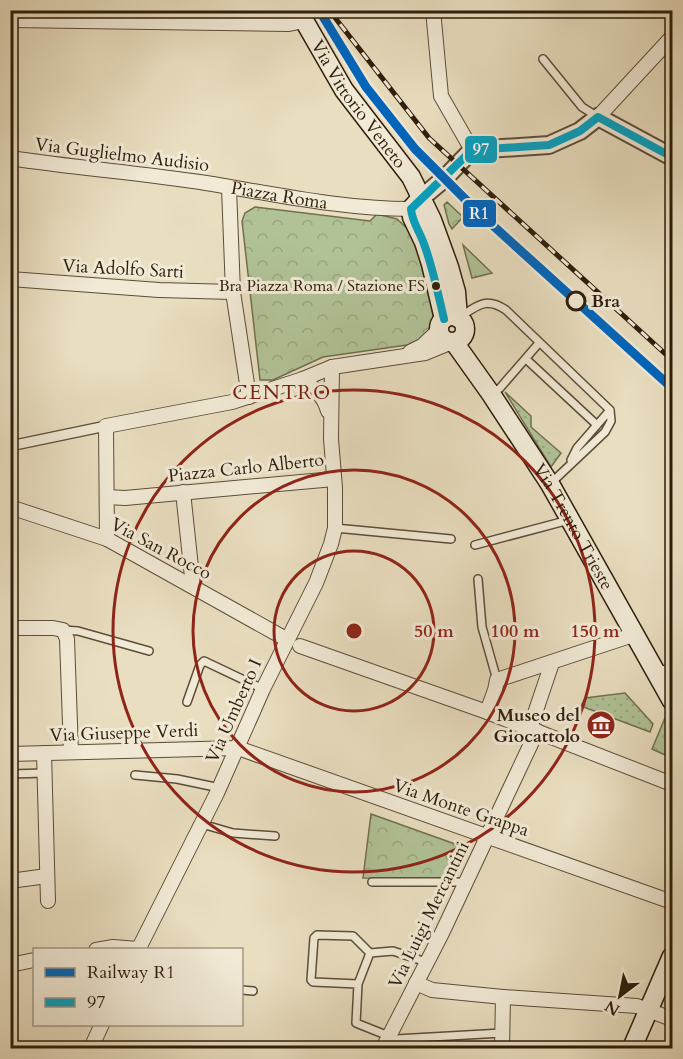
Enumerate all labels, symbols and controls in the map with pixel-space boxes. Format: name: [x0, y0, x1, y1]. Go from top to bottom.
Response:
street label: Via Vittorio Veneto: [305, 35, 412, 174]
street label: Via Guglielmo Audisio: [33, 132, 211, 178]
line badge: 97: [464, 135, 498, 164]
text: 97: [473, 139, 489, 161]
street label: Piazza Roma: [229, 175, 329, 215]
line badge: R1: [462, 199, 497, 228]
text: R1: [469, 203, 489, 225]
street label: Via Adolfo Sarti: [62, 253, 184, 285]
place label: Bra Piazza Roma / Stazione FS: [219, 275, 425, 297]
marker: Bra Piazza Roma / Stazione FS: [430, 280, 442, 292]
place label: Bra: [591, 289, 620, 314]
marker: Bra: [566, 291, 586, 311]
district label: CENTRO: [232, 379, 332, 406]
street label: Piazza Carlo Alberto: [167, 447, 325, 489]
street label: Via Trento Trieste: [527, 458, 620, 594]
street label: Via San Rocco: [106, 512, 216, 586]
text: 50 m: [414, 619, 454, 644]
text: 100 m: [490, 619, 540, 644]
text: 150 m: [570, 619, 620, 644]
centre of rings: [344, 621, 364, 641]
street label: Via Umberto I: [200, 655, 268, 767]
place label: Museo del Giocattolo: [493, 703, 580, 749]
museum icon: Museo del Giocattolo: [585, 709, 617, 741]
street label: Via Giuseppe Verdi: [49, 718, 199, 748]
street label: Via Monte Grappa: [390, 773, 532, 843]
street label: Via Luigi Mercantini: [383, 837, 475, 993]
legend: [33, 948, 243, 1026]
text: Railway R1: [87, 960, 175, 985]
north arrow: [590, 966, 650, 1026]
text: 97: [87, 990, 105, 1015]
text: N: [601, 995, 624, 1021]

